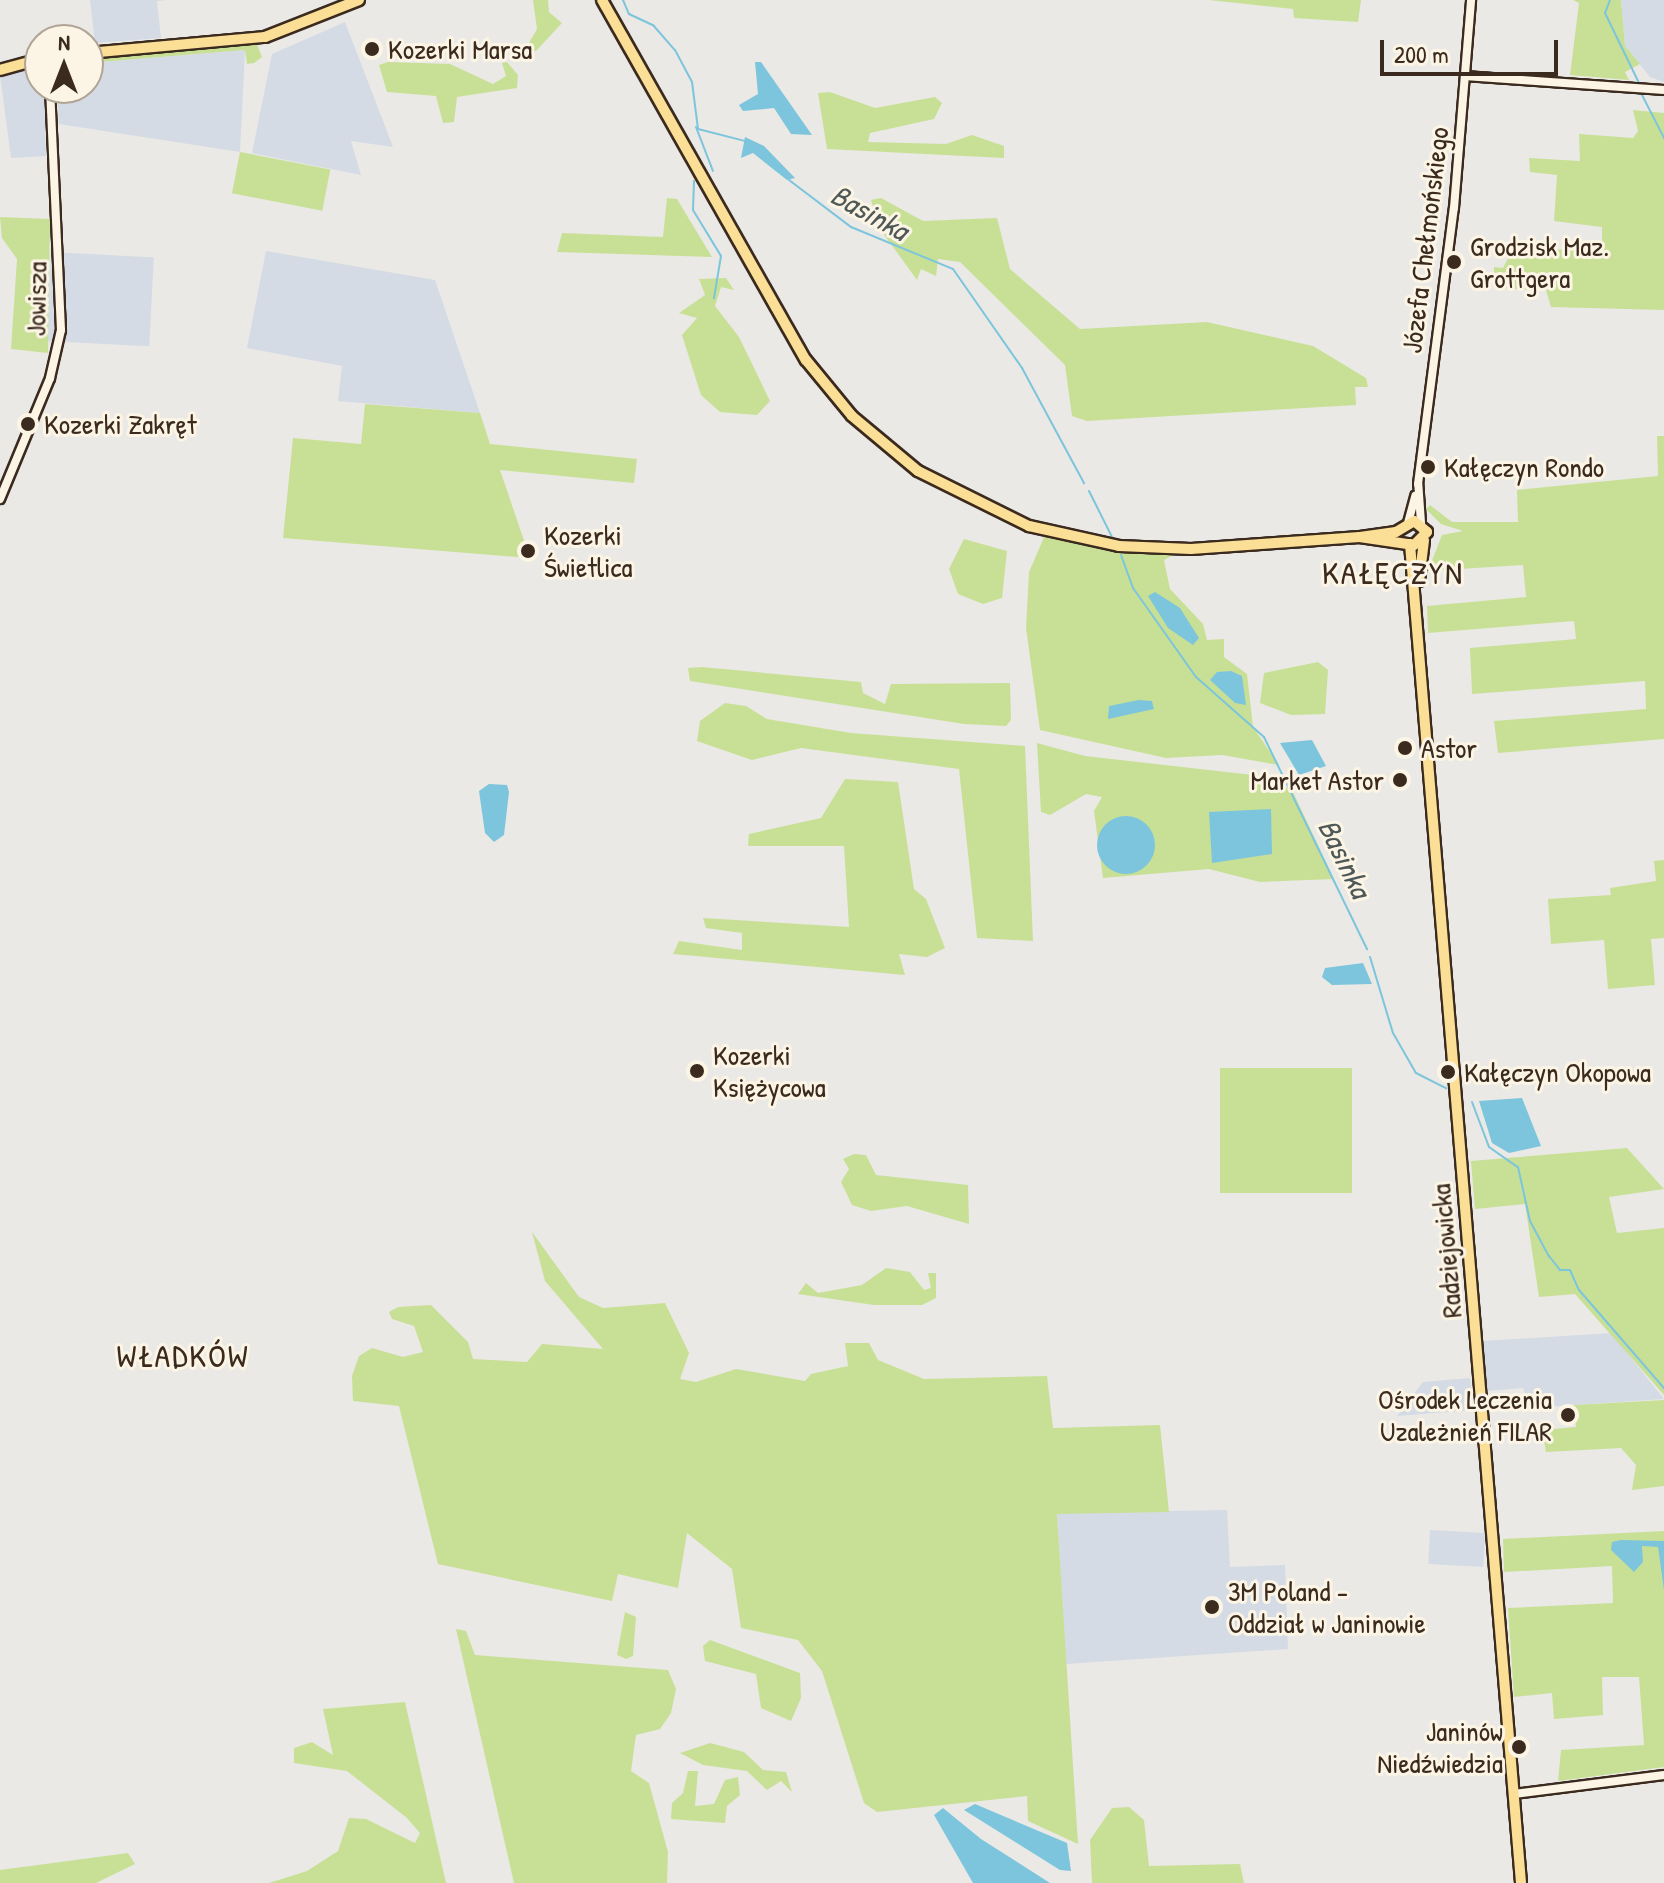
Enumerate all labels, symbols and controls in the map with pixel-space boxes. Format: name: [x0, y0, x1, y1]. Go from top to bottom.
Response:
north arrow: [24, 24, 104, 104]
scale bar: [1384, 24, 1562, 74]
text: N: [58, 27, 70, 57]
place label: Kozerki Marsa: [388, 32, 532, 66]
text: 200 m: [1394, 38, 1449, 70]
marker: Kozerki Marsa: [363, 40, 381, 58]
street label: Józefa Chełmońskiego: [1394, 125, 1456, 355]
water label: Basinka: [825, 176, 915, 248]
place label: Grodzisk Maz. Grottgera: [1470, 229, 1609, 295]
marker: Grodzisk Maz. Grottgera: [1445, 253, 1463, 271]
street label: Jowisza: [19, 261, 53, 337]
place label: Kozerki Zakręt: [44, 407, 197, 441]
marker: Kozerki Zakręt: [19, 415, 37, 433]
place label: Kałęczyn Rondo: [1444, 450, 1604, 484]
marker: Kałęczyn Rondo: [1419, 458, 1437, 476]
place label: Kozerki Świetlica: [544, 518, 632, 584]
marker: Kozerki Świetlica: [519, 542, 537, 560]
district label: KAŁĘCZYN: [1322, 554, 1464, 592]
place label: Astor: [1421, 731, 1477, 765]
marker: Astor: [1396, 739, 1414, 757]
place label: Market Astor: [1251, 763, 1384, 797]
marker: Market Astor: [1391, 771, 1409, 789]
water label: Basinka: [1311, 813, 1379, 903]
place label: Kozerki Księżycowa: [713, 1038, 826, 1104]
place label: Kałęczyn Okopowa: [1464, 1055, 1651, 1089]
marker: Kozerki Księżycowa: [688, 1062, 706, 1080]
marker: Kałęczyn Okopowa: [1439, 1063, 1457, 1081]
street label: Radziejowicka: [1423, 1183, 1469, 1319]
district label: WŁADKÓW: [116, 1337, 250, 1375]
place label: Ośrodek Leczenia Uzależnień FILAR: [1378, 1382, 1552, 1448]
marker: Ośrodek Leczenia Uzależnień FILAR: [1559, 1406, 1577, 1424]
place label: 3M Poland - Oddział w Janinowie: [1228, 1574, 1426, 1640]
marker: 3M Poland - Oddział w Janinowie: [1203, 1598, 1221, 1616]
place label: Janinów Niedźwiedzia: [1377, 1714, 1503, 1780]
marker: Janinów Niedźwiedzia: [1510, 1738, 1528, 1756]

